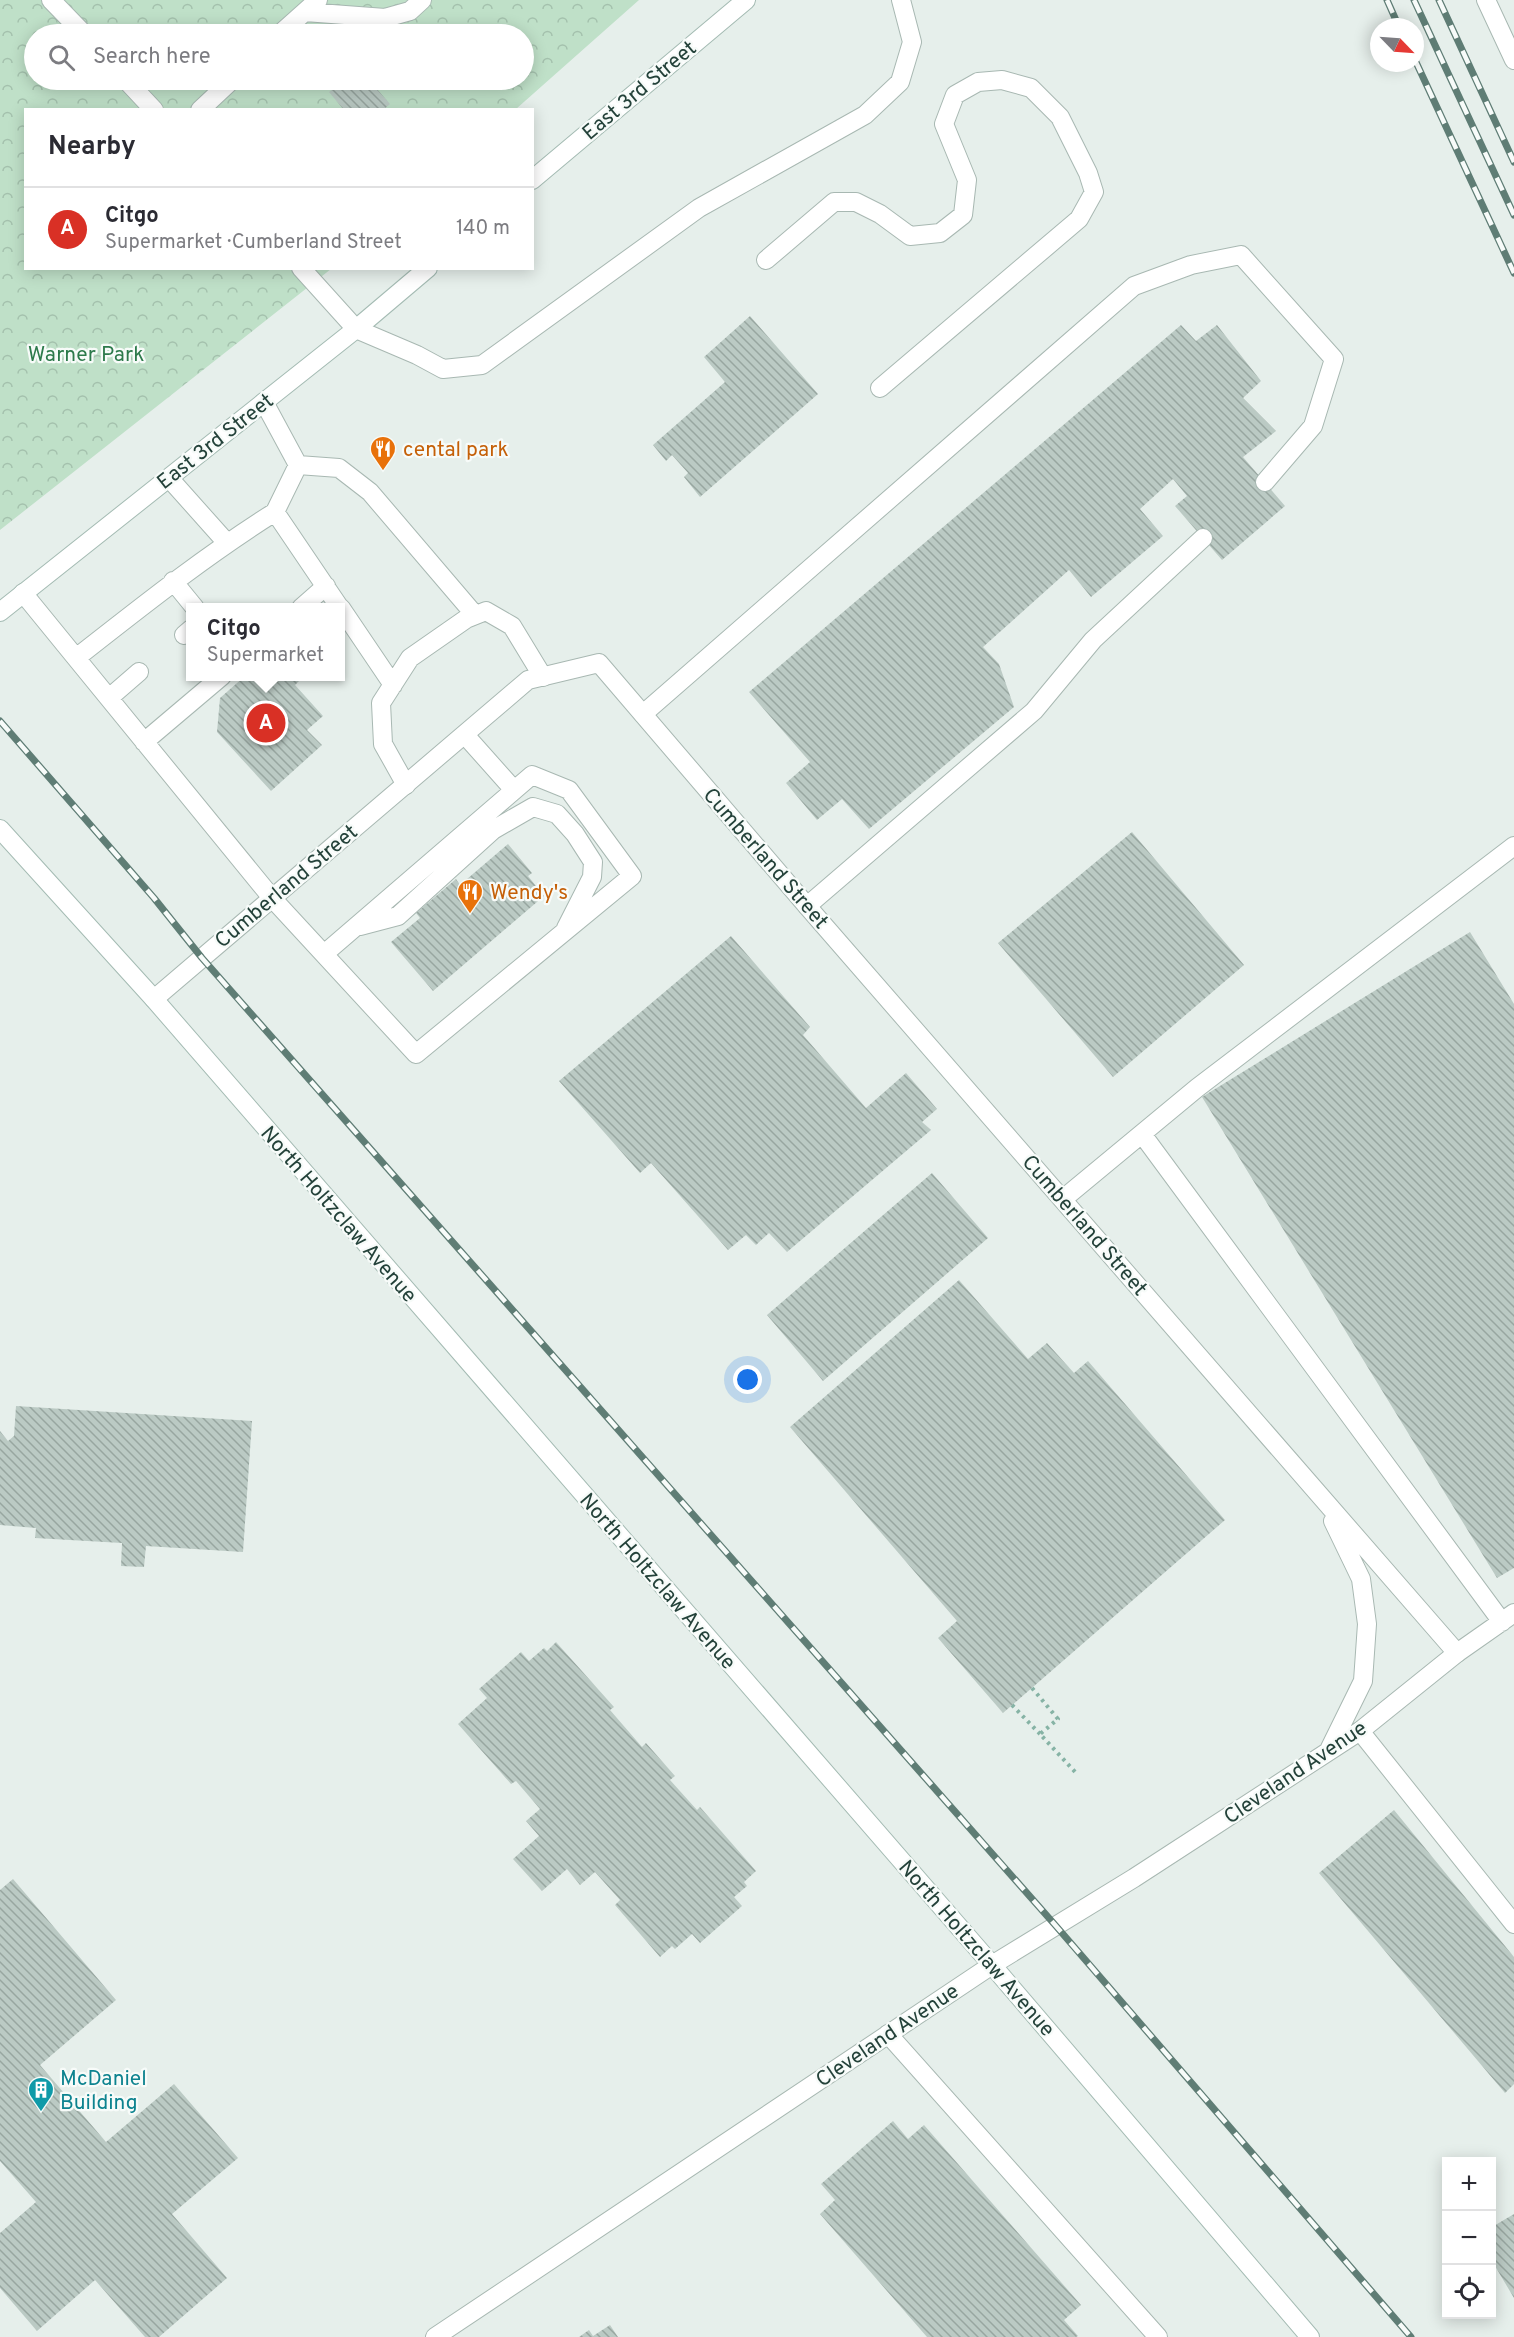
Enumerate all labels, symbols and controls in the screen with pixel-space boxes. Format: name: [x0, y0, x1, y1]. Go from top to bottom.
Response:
north arrow: [1370, 18, 1424, 72]
search box: [24, 24, 534, 90]
street label: East 3rd Street: [577, 36, 703, 147]
icon: search: [45, 41, 78, 74]
text: Search here: [93, 44, 211, 71]
text: Nearby: [48, 131, 136, 164]
text: Citgo: [105, 203, 159, 230]
text: A: [60, 216, 75, 242]
text: 140 m: [456, 216, 510, 242]
text: Supermarket · Cumberland Street: [105, 230, 402, 256]
park label: Warner Park: [28, 342, 144, 369]
street label: East 3rd Street: [152, 388, 280, 496]
restaurant icon: cental park: [368, 434, 398, 472]
place label: cental park: [403, 437, 509, 464]
popup: [186, 603, 345, 681]
text: Citgo: [207, 616, 261, 643]
text: Supermarket: [207, 643, 324, 669]
pin: A: [246, 700, 286, 746]
street label: Cumberland Street: [696, 783, 834, 935]
street label: Cumberland Street: [210, 819, 364, 955]
restaurant icon: Wendy's: [455, 877, 485, 915]
place label: Wendy's: [490, 880, 568, 907]
street label: North Holtzclaw Avenue: [254, 1121, 422, 1309]
street label: Cumberland Street: [1015, 1150, 1153, 1302]
your location: [733, 1365, 762, 1394]
street label: North Holtzclaw Avenue: [573, 1488, 741, 1676]
street label: Cleveland Avenue: [1219, 1715, 1373, 1831]
street label: North Holtzclaw Avenue: [892, 1855, 1060, 2043]
street label: Cleveland Avenue: [811, 1978, 965, 2094]
place label: McDaniel Building: [60, 2066, 147, 2117]
building icon: McDaniel Building: [26, 2075, 56, 2113]
map controls: [1442, 2157, 1496, 2319]
button: +: [1442, 2157, 1496, 2211]
button: −: [1442, 2211, 1496, 2265]
button: locate: [1442, 2265, 1496, 2319]

